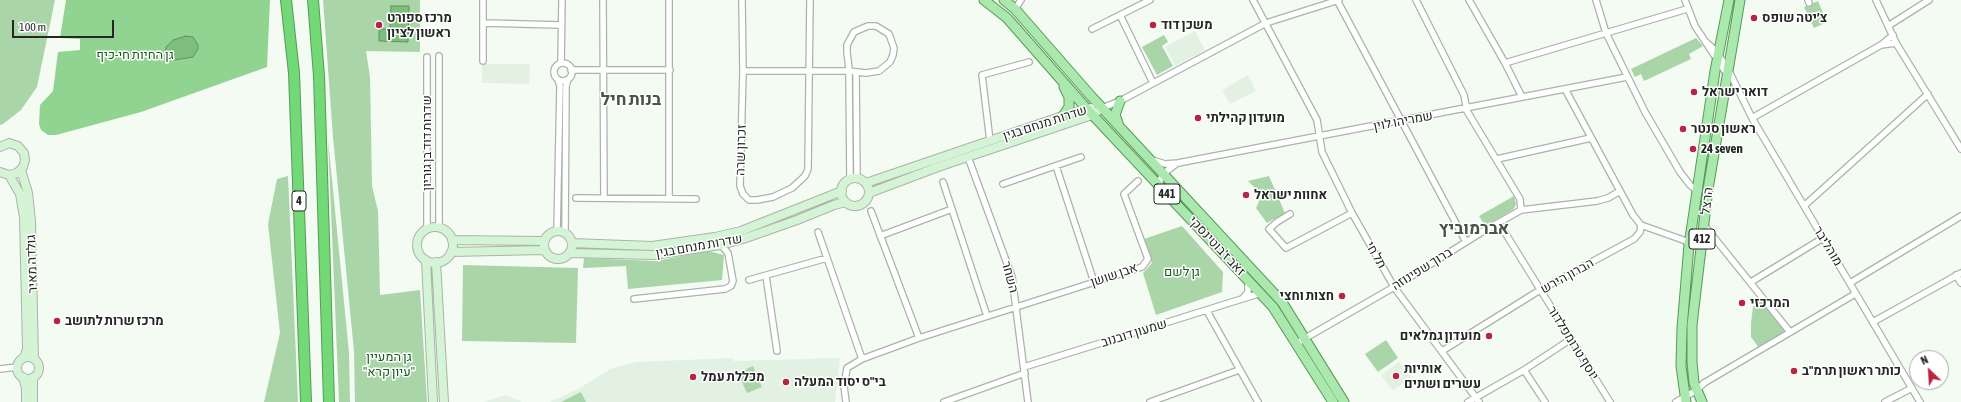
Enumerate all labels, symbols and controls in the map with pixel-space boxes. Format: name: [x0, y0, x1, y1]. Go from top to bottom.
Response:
place label: מרכז ספורט ראשון לציון: [387, 10, 452, 41]
place label: צ׳יטה שופס: [1762, 10, 1827, 26]
scale bar: [14, 12, 116, 38]
marker: צ׳יטה שופס: [1749, 13, 1759, 23]
place label: משכן דוד: [1161, 17, 1213, 33]
text: 100 m: [19, 20, 46, 34]
marker: מרכז ספורט ראשון לציון: [374, 20, 384, 30]
marker: משכן דוד: [1148, 20, 1158, 30]
park label: גן החיות חי-כיף: [96, 47, 174, 63]
place label: דואר ישראל: [1702, 84, 1768, 100]
marker: דואר ישראל: [1689, 87, 1699, 97]
district label: בנות חיל: [601, 90, 661, 110]
street label: שדרות דוד בן גוריון: [419, 95, 435, 191]
street label: שדרות מנחם בגין: [1001, 102, 1089, 144]
street label: שמריהו לוין: [1372, 108, 1434, 134]
place label: מועדון קהילתי: [1206, 110, 1285, 126]
marker: מועדון קהילתי: [1193, 113, 1203, 123]
place label: ראשון סנטר: [1691, 121, 1756, 137]
street label: זכרון שרה: [732, 124, 750, 176]
marker: ראשון סנטר: [1678, 124, 1688, 134]
place label: 24 seven: [1701, 141, 1743, 157]
marker: 24 seven: [1688, 144, 1698, 154]
road number: 441: [1154, 184, 1180, 204]
street label: הרצל: [1698, 186, 1716, 216]
place label: אחוות ישראל: [1254, 187, 1327, 203]
marker: אחוות ישראל: [1241, 190, 1251, 200]
road number: 4: [292, 191, 306, 211]
street label: זאב ז'בוטינסקי: [1185, 213, 1249, 279]
district label: אברמוביץ: [1439, 219, 1509, 239]
street label: מוהליבר: [1810, 223, 1846, 269]
road number: 412: [1689, 229, 1715, 249]
street label: שדרות מנחם בגין: [654, 231, 744, 261]
street label: גולדה מאיר: [23, 234, 41, 294]
street label: תל חי: [1362, 239, 1390, 271]
street label: ברוך שפינוזה: [1389, 244, 1455, 294]
street label: הברון הירש: [1538, 255, 1596, 297]
street label: השחר: [998, 259, 1022, 295]
street label: אבן שושן: [1088, 260, 1140, 290]
park label: גן לשם: [1164, 264, 1200, 280]
place label: חצות וחצי: [1280, 288, 1334, 304]
marker: חצות וחצי: [1337, 291, 1347, 301]
place label: המרכזי: [1750, 295, 1790, 311]
marker: המרכזי: [1737, 298, 1747, 308]
street label: יוסף טרומפלדור: [1544, 303, 1602, 383]
place label: מרכז שרות לתושב: [65, 313, 164, 329]
marker: מרכז שרות לתושב: [52, 316, 62, 326]
street label: שמעון דובנוב: [1099, 316, 1169, 350]
place label: מועדון גמלאים: [1400, 328, 1481, 344]
marker: מועדון גמלאים: [1484, 331, 1494, 341]
park label: גן המעיין "עיון קרא": [363, 349, 415, 380]
north arrow: [1909, 350, 1949, 390]
text: N: [1919, 353, 1930, 367]
place label: אותיות עשרים ושתים: [1404, 361, 1481, 392]
place label: כותר ראשון תרמ"ב: [1802, 363, 1901, 379]
marker: כותר ראשון תרמ"ב: [1789, 366, 1799, 376]
place label: מכללת עמל: [701, 369, 765, 385]
marker: אותיות עשרים ושתים: [1391, 371, 1401, 381]
marker: מכללת עמל: [688, 372, 698, 382]
place label: בי"ס יסוד המעלה: [794, 374, 886, 390]
marker: בי"ס יסוד המעלה: [781, 377, 791, 387]

